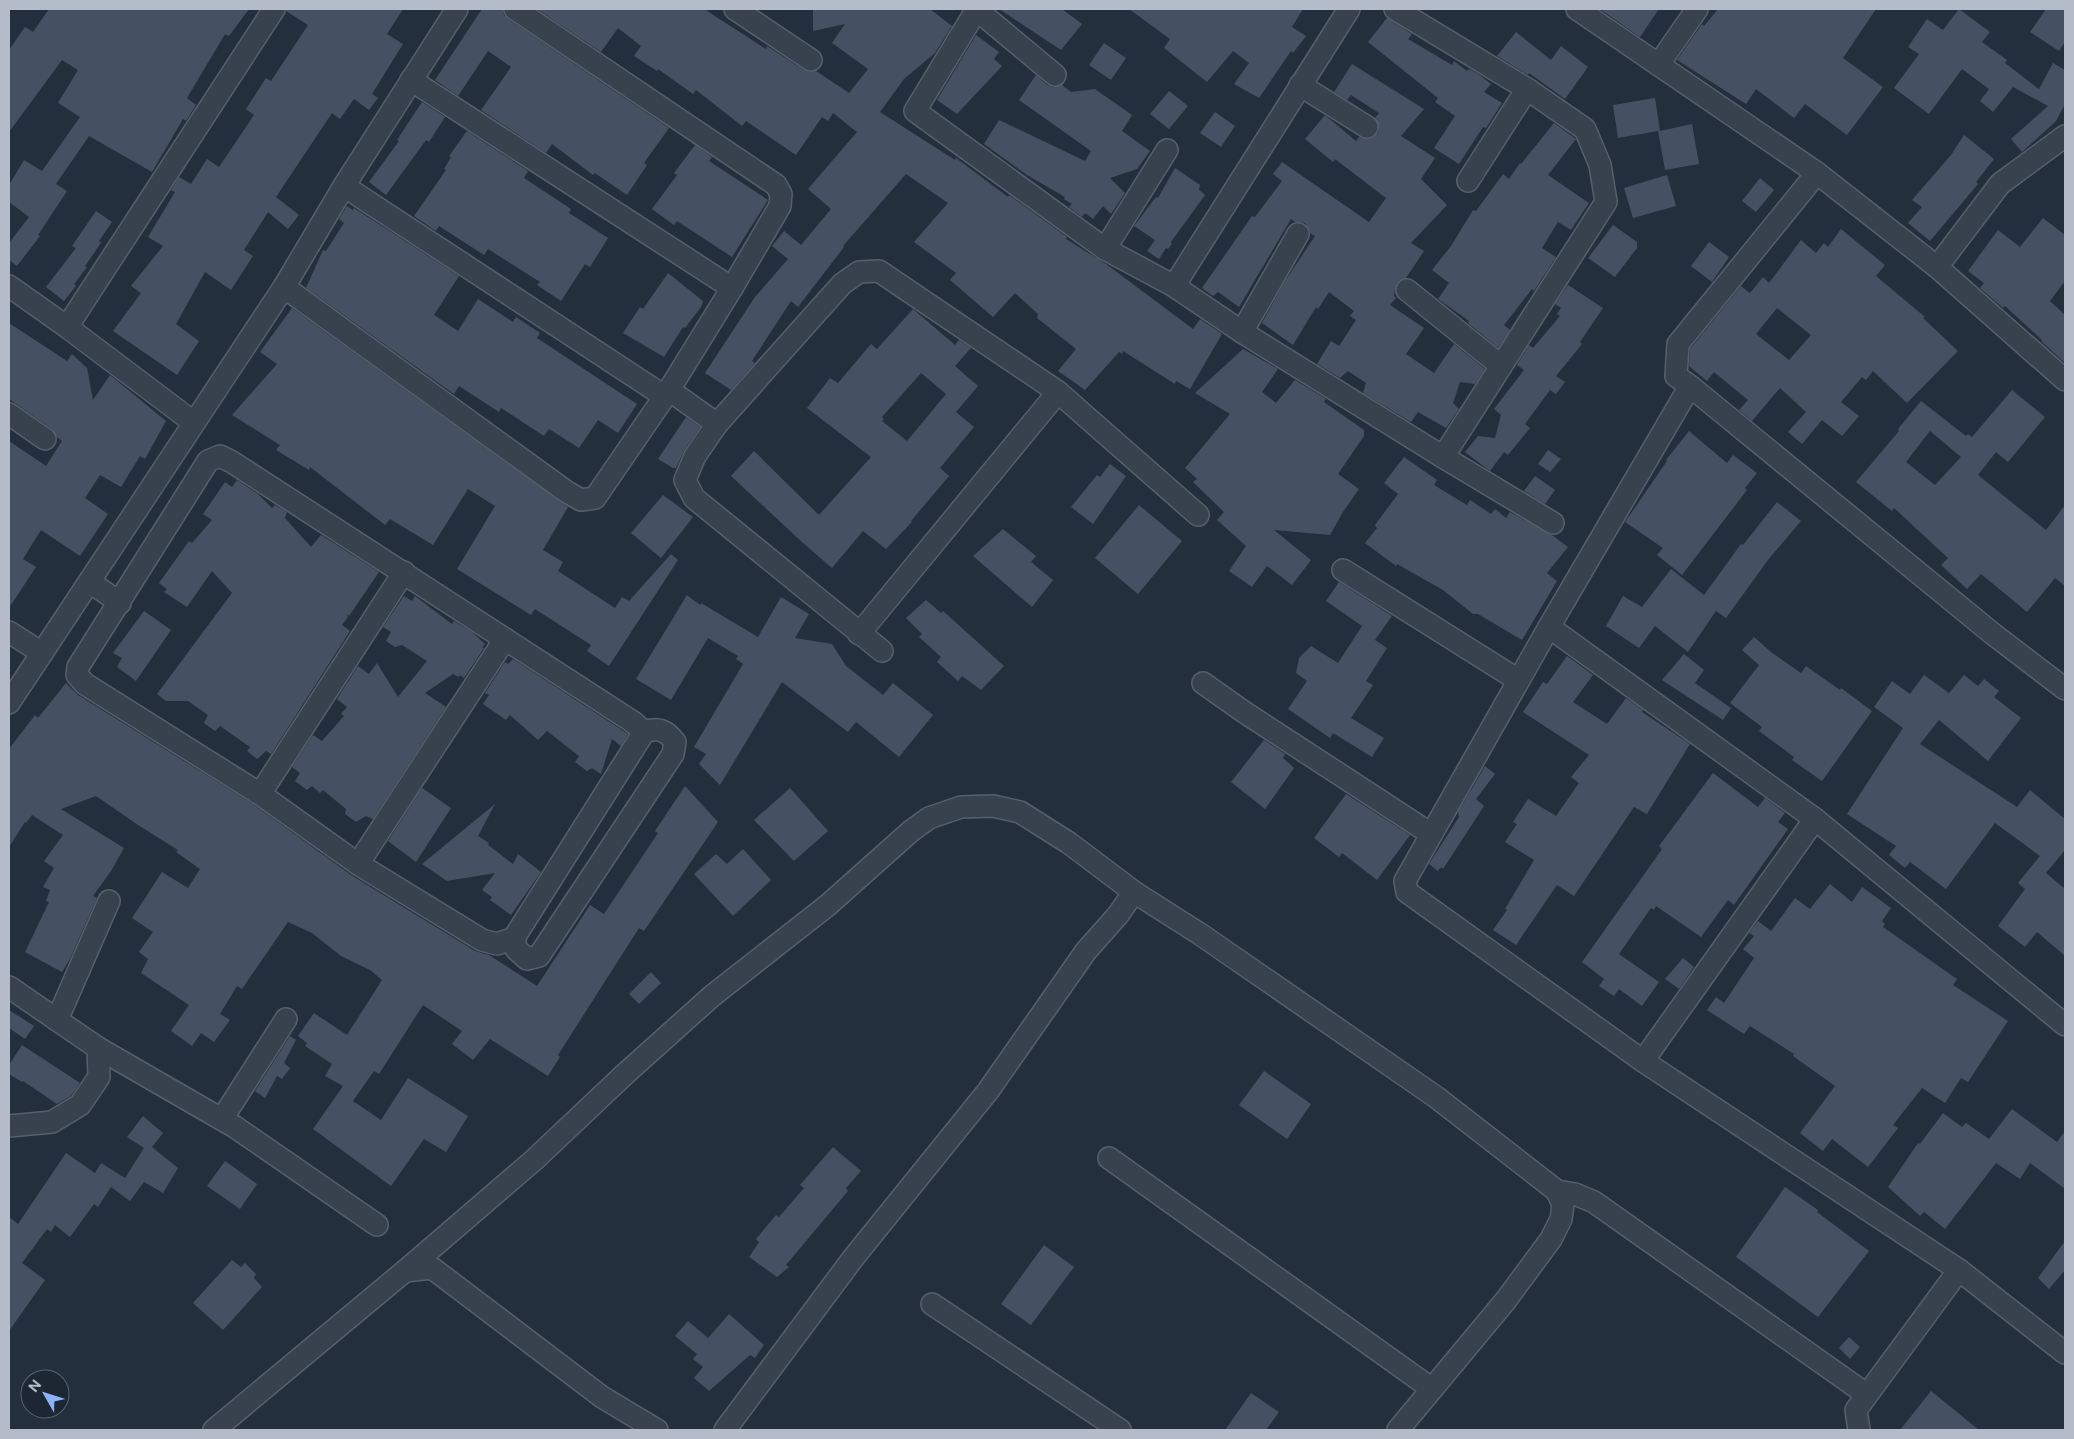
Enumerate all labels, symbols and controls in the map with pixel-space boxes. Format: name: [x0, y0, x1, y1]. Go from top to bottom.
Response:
north arrow: [20, 1369, 70, 1419]
text: N: [25, 1377, 45, 1395]

